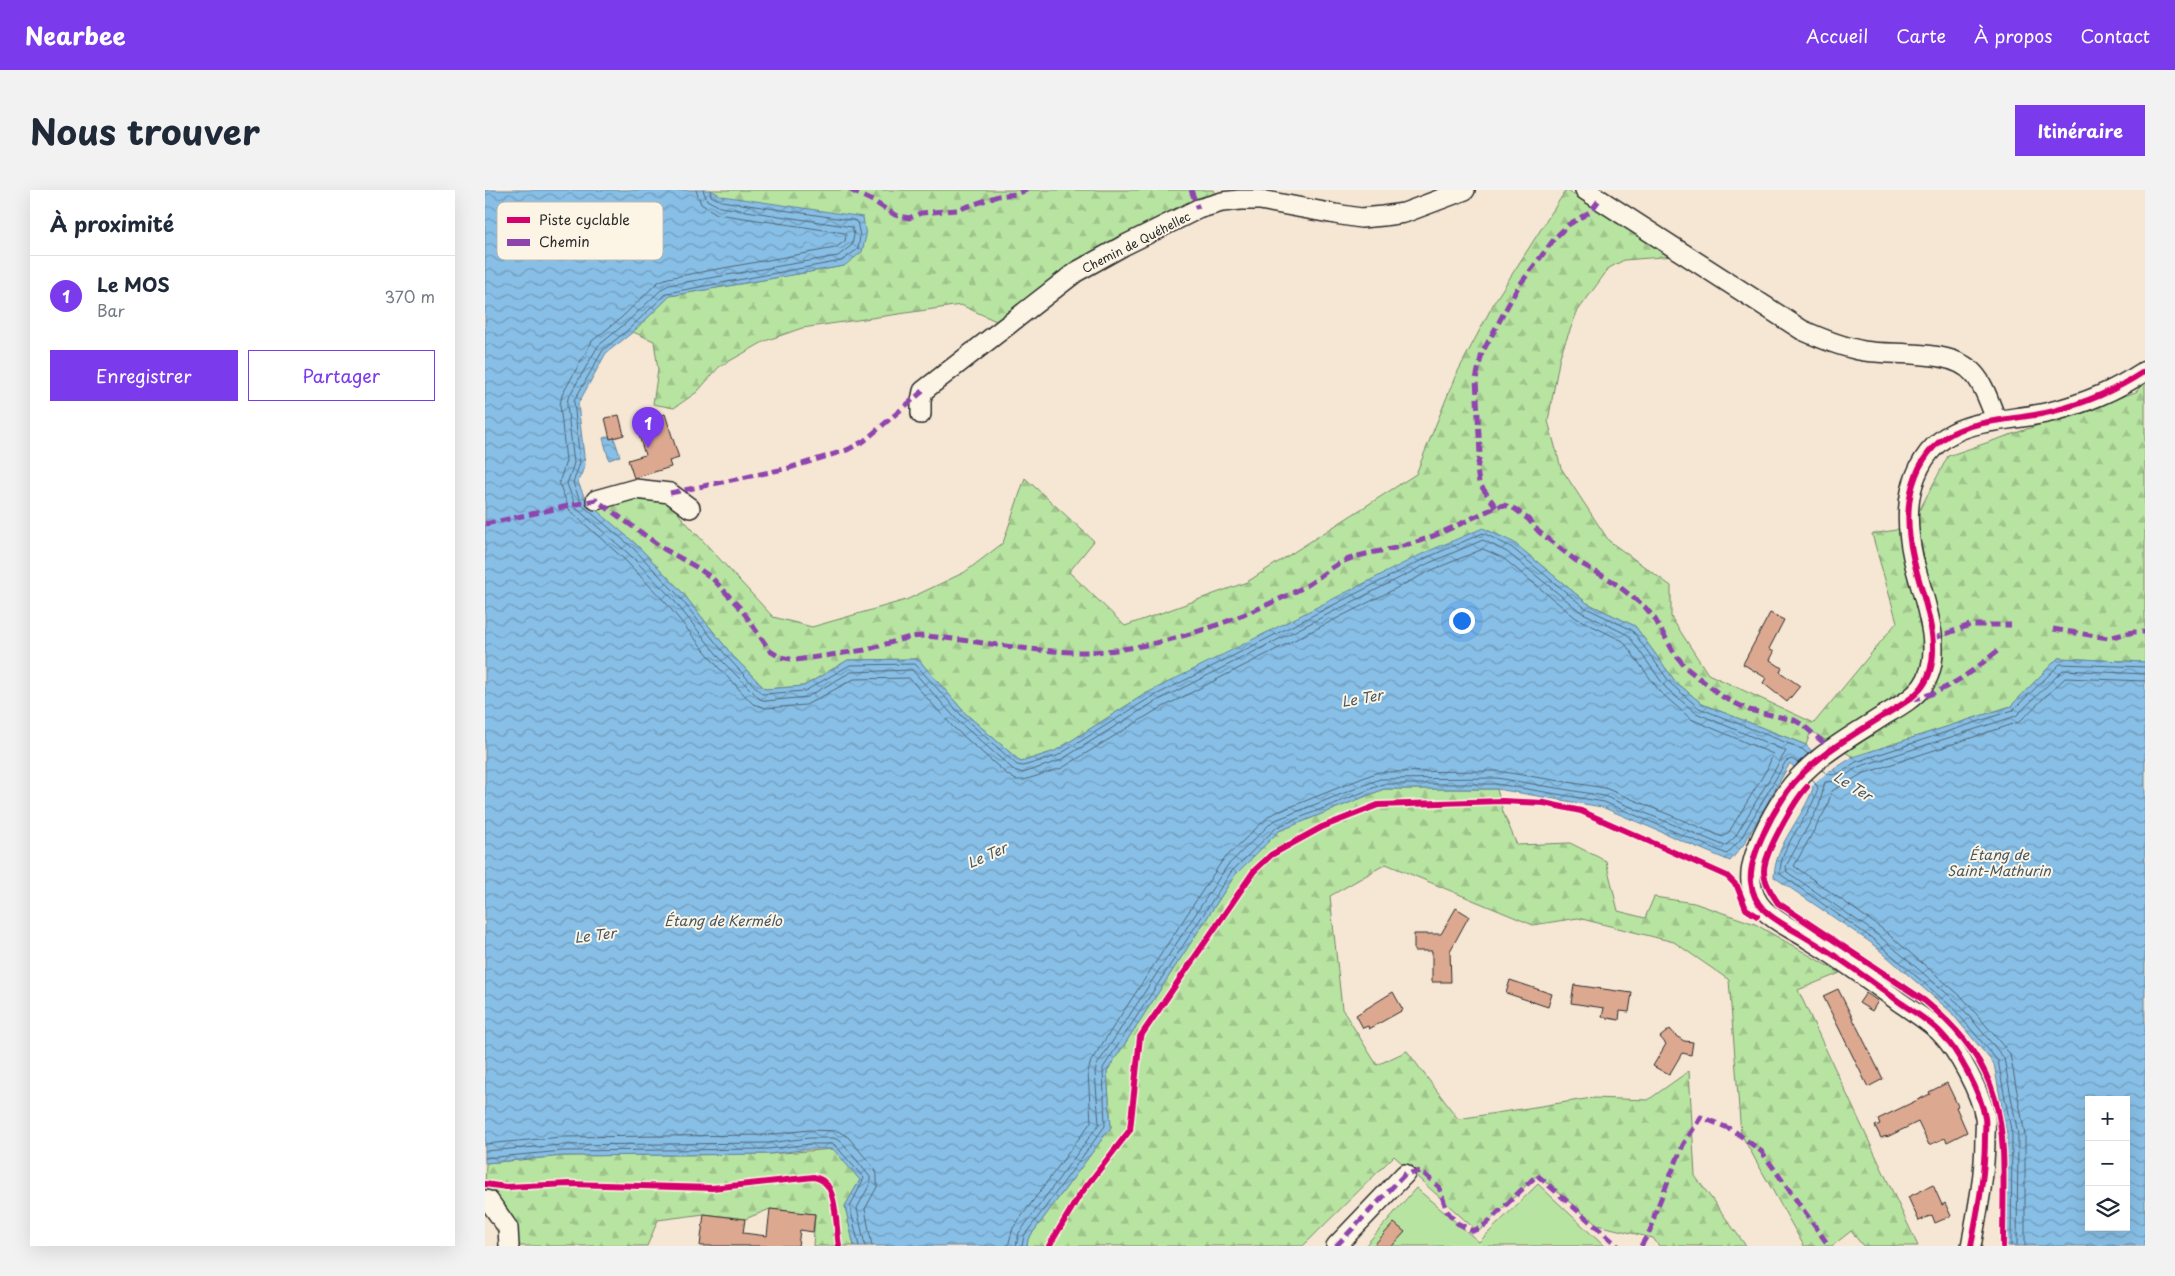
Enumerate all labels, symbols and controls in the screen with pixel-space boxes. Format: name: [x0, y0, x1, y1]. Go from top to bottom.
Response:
text: Nearbee: [25, 17, 126, 53]
text: Accueil: [1806, 22, 1868, 49]
text: Carte: [1896, 22, 1946, 49]
text: À propos: [1974, 22, 2052, 49]
text: Contact: [2080, 22, 2150, 49]
text: Nous trouver: [30, 104, 260, 157]
button: Itinéraire: [2015, 105, 2145, 156]
legend: [497, 202, 663, 260]
text: À proximité: [50, 207, 174, 239]
street label: Chemin de Quéhellec: [1079, 207, 1193, 277]
text: Piste cyclable: [539, 209, 630, 230]
text: Chemin: [539, 231, 590, 252]
text: Le MOS: [97, 270, 170, 298]
text: 1: [62, 284, 70, 308]
text: 370 m: [385, 284, 435, 308]
text: Bar: [97, 298, 125, 322]
button: Enregistrer: [50, 350, 238, 401]
button: Partager: [248, 350, 435, 401]
pin: 1: [632, 407, 664, 448]
your location: [1449, 608, 1475, 634]
water label: Le Ter: [1340, 684, 1387, 712]
water label: Le Ter: [1830, 766, 1878, 807]
water label: Le Ter: [964, 836, 1013, 873]
water label: Étang de Saint-Mathurin: [1947, 844, 2051, 881]
water label: Étang de Kermélo: [664, 910, 783, 931]
water label: Le Ter: [573, 922, 619, 948]
map controls: [2085, 1096, 2130, 1231]
button: +: [2085, 1096, 2130, 1141]
button: −: [2085, 1141, 2130, 1186]
button: layers: [2085, 1186, 2130, 1231]

